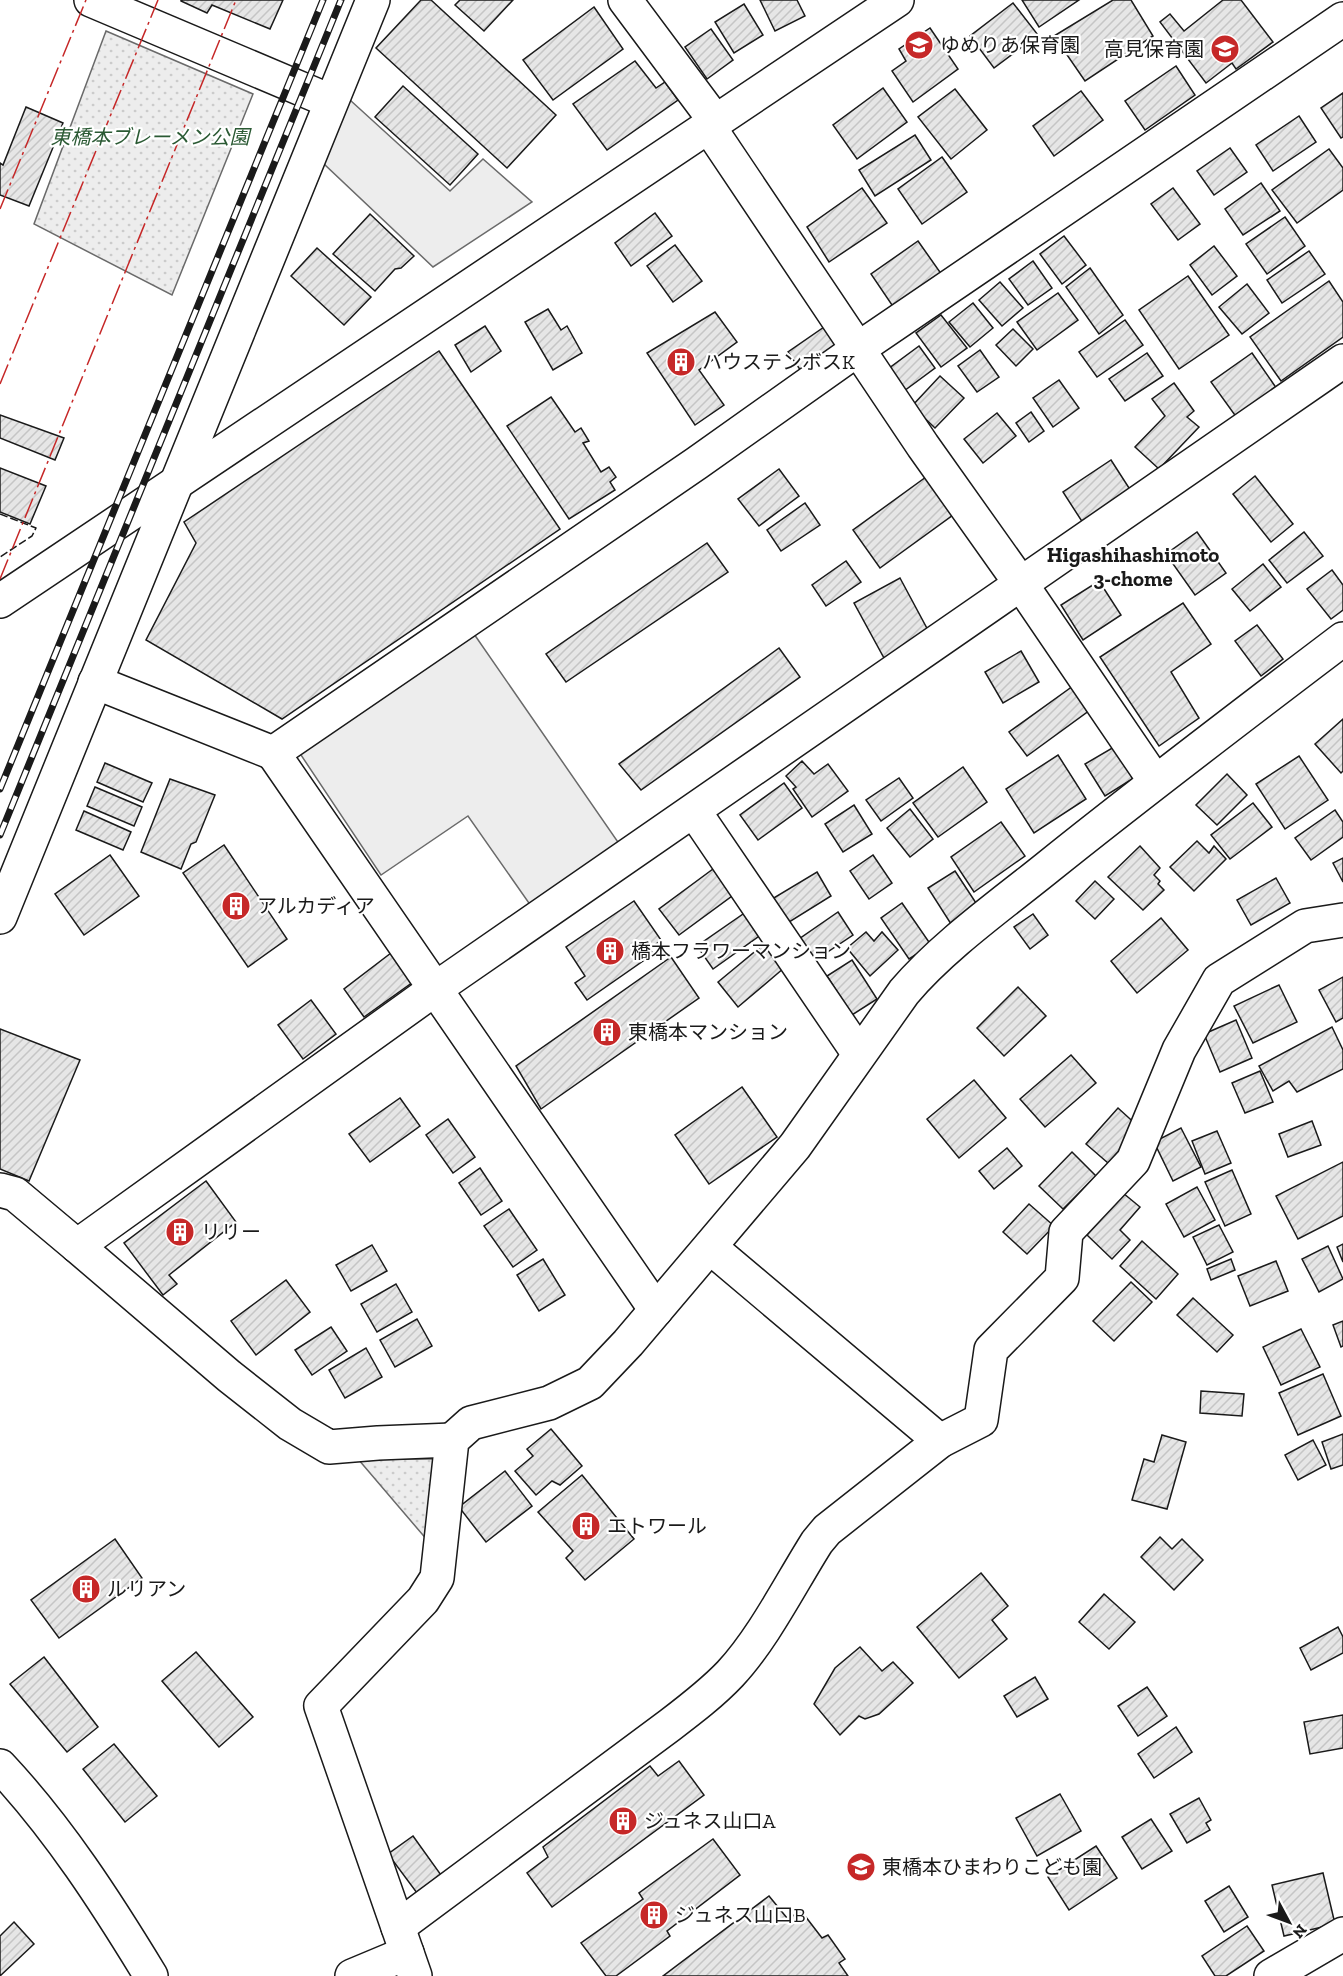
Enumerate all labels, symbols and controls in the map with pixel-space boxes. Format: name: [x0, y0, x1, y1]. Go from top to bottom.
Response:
school or university icon: ゆめりあ保育園: [903, 29, 935, 61]
place label: ゆめりあ保育園: [940, 33, 1080, 57]
school or university icon: 高見保育園: [1209, 33, 1241, 65]
place label: 高見保育園: [1104, 37, 1204, 61]
park label: 東橋本ブレーメン公園: [50, 125, 253, 149]
building icon: ハウステンボスK: [665, 346, 697, 378]
place label: ハウステンボスK: [702, 350, 855, 374]
district label: Higashihashimoto 3-chome: [1047, 542, 1219, 591]
building icon: アルカディア: [220, 890, 252, 922]
place label: アルカディア: [257, 894, 375, 918]
building icon: 橋本フラワーマンション: [594, 935, 626, 967]
place label: 橋本フラワーマンション: [631, 939, 851, 963]
building icon: 東橋本マンション: [591, 1016, 623, 1048]
place label: 東橋本マンション: [628, 1020, 788, 1044]
building icon: リリー: [164, 1216, 196, 1248]
place label: リリー: [201, 1220, 261, 1244]
building icon: エトワール: [570, 1510, 602, 1542]
place label: エトワール: [607, 1514, 707, 1538]
building icon: ルリアン: [70, 1573, 102, 1605]
place label: ルリアン: [107, 1577, 186, 1601]
building icon: ジュネス山口A: [607, 1805, 639, 1837]
place label: ジュネス山口A: [644, 1809, 777, 1833]
school or university icon: 東橋本ひまわりこども園: [845, 1851, 877, 1883]
place label: 東橋本ひまわりこども園: [882, 1855, 1102, 1879]
north arrow: [1259, 1892, 1319, 1952]
building icon: ジュネス山口B: [638, 1899, 670, 1931]
place label: ジュネス山口B: [675, 1903, 806, 1927]
text: N: [1289, 1921, 1311, 1942]

